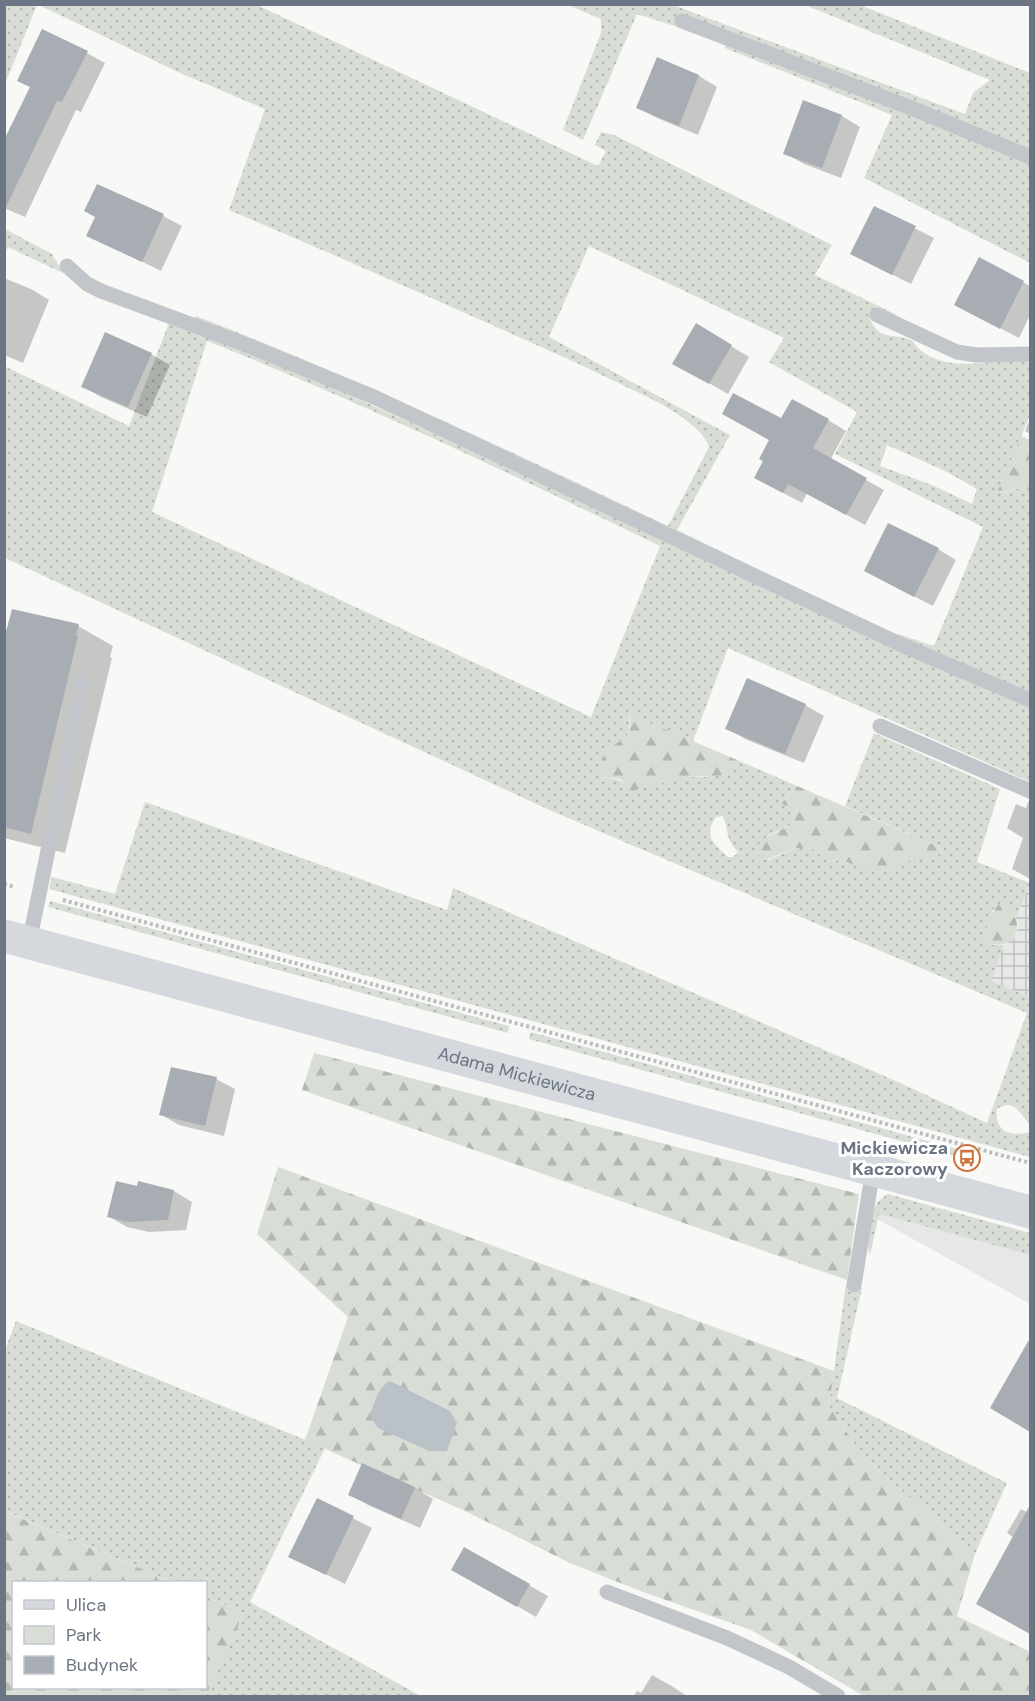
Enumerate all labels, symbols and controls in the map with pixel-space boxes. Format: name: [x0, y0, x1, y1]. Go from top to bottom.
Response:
street label: Adama Mickiewicza: [435, 1041, 598, 1107]
place label: Mickiewicza Kaczorowy: [840, 1136, 948, 1181]
bus stop icon: Mickiewicza Kaczorowy: [952, 1143, 982, 1173]
legend: [12, 1581, 207, 1689]
text: Ulica: [66, 1593, 106, 1617]
text: Park: [66, 1623, 102, 1647]
text: Budynek: [66, 1653, 138, 1677]

